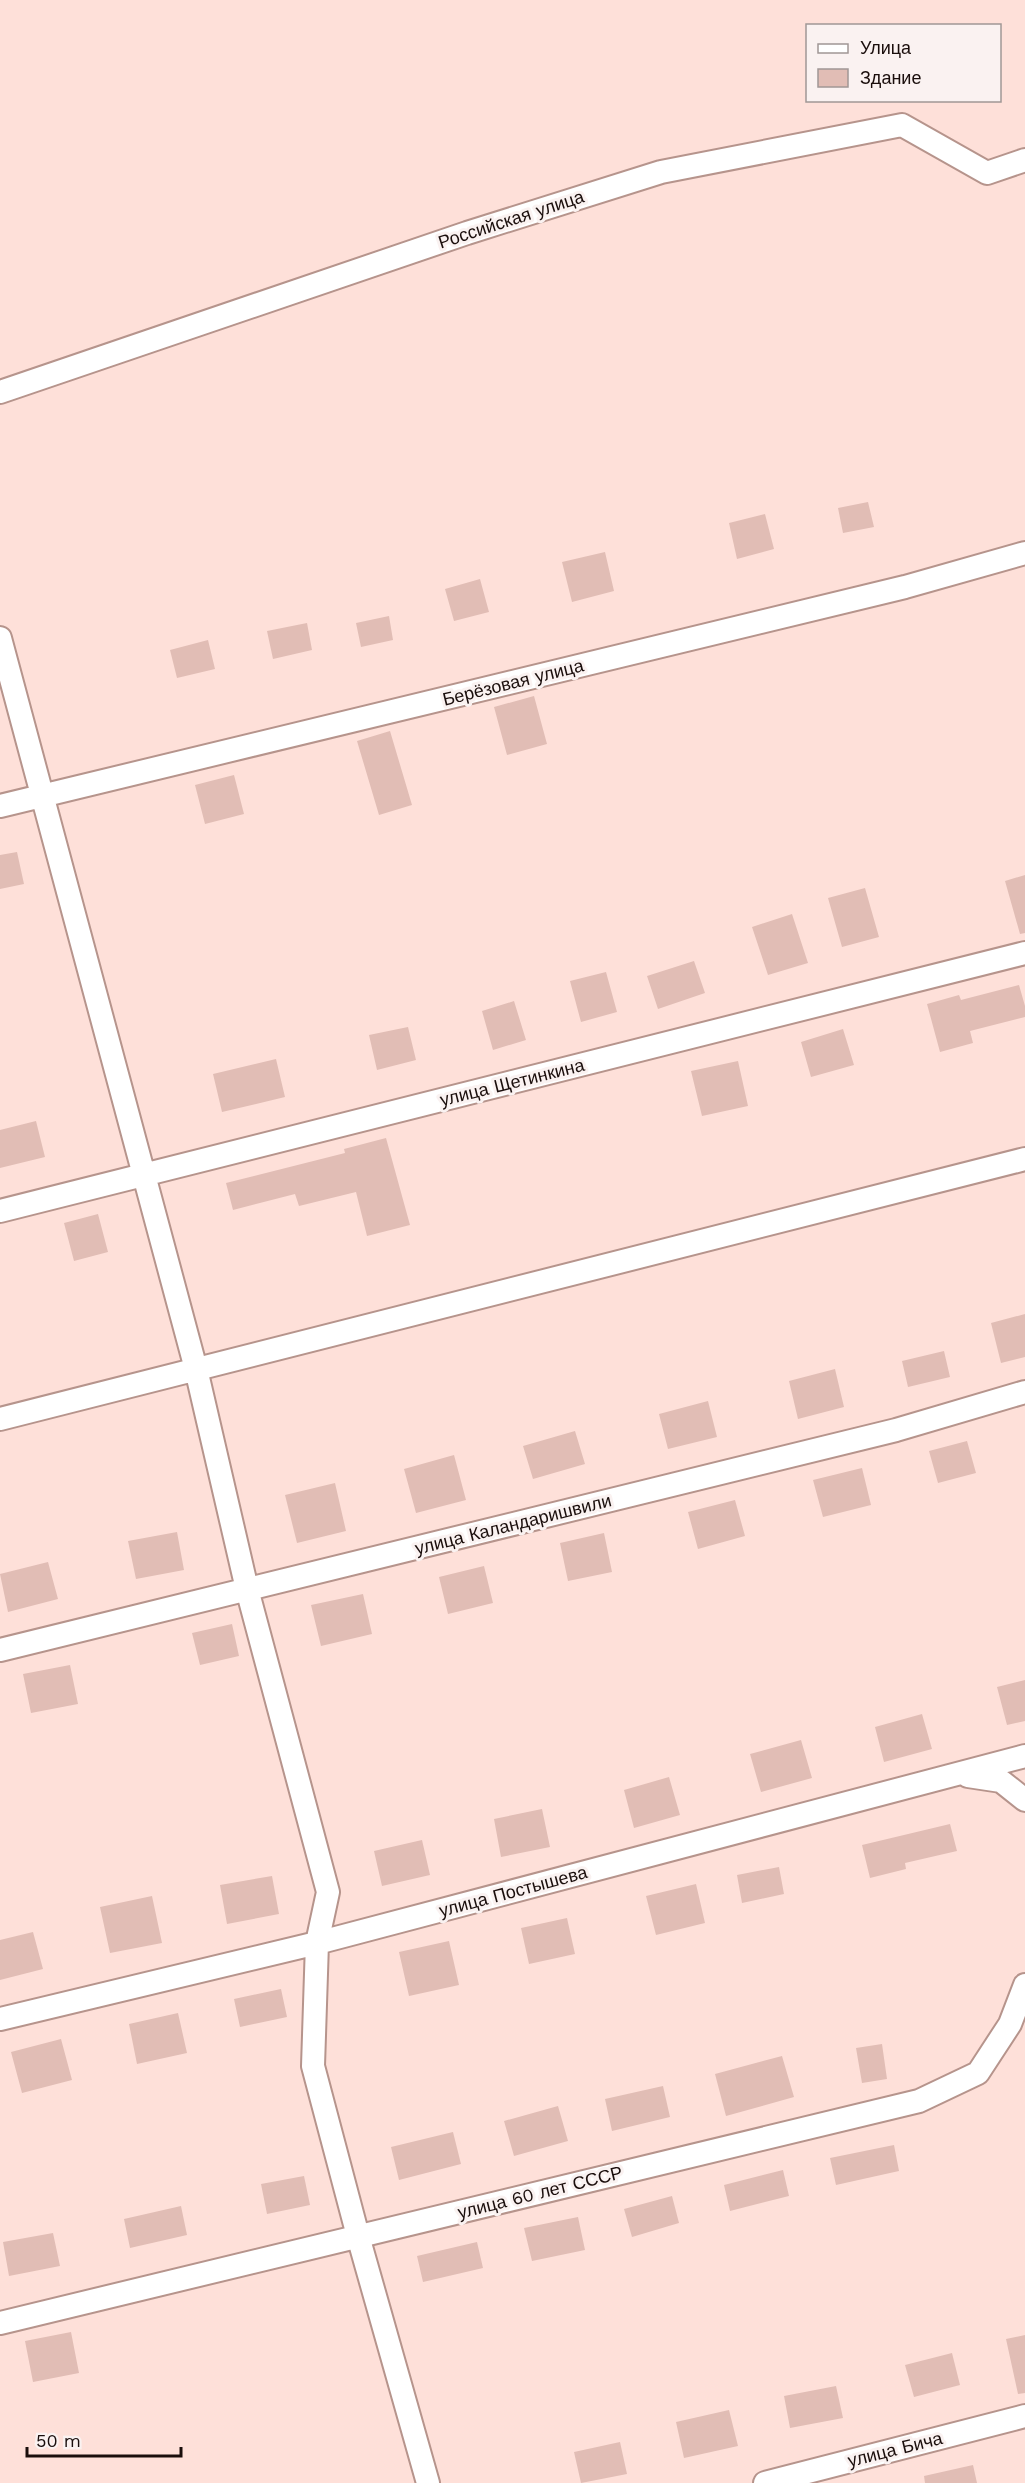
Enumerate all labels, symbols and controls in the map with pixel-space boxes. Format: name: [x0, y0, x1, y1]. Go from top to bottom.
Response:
legend: [806, 24, 1001, 102]
text: Улица: [860, 37, 912, 58]
text: Здание: [860, 67, 921, 88]
street label: Российская улица: [435, 185, 587, 252]
street label: Берёзовая улица: [440, 654, 587, 710]
street label: улица Щетинкина: [438, 1054, 587, 1110]
street label: улица Каландаришвили: [413, 1489, 613, 1559]
street label: улица Постышева: [437, 1861, 590, 1921]
street label: улица 60 лет СССР: [455, 2161, 625, 2223]
scale bar: [27, 2420, 182, 2458]
street label: улица Бича: [845, 2427, 945, 2471]
text: 50 m: [36, 2430, 81, 2451]

